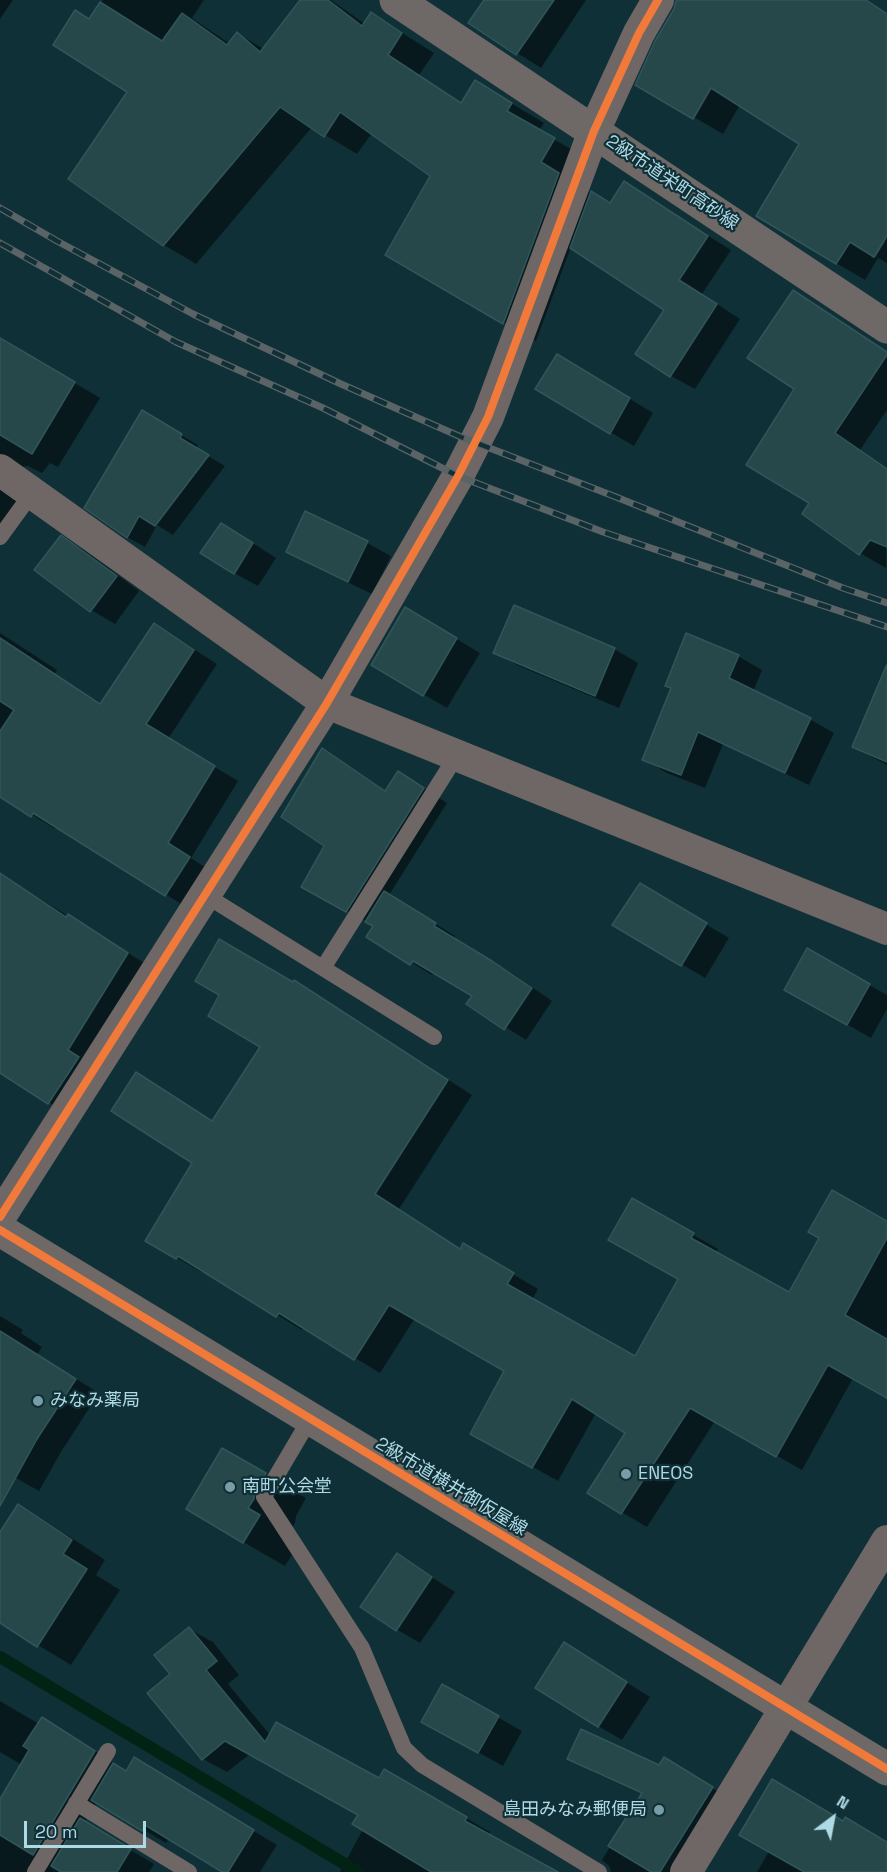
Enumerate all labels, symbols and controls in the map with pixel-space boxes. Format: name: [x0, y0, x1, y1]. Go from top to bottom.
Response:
street label: 2級市道栄町高砂線: [602, 131, 742, 235]
place label: みなみ薬局: [50, 1390, 140, 1412]
marker: みなみ薬局: [31, 1394, 45, 1408]
street label: 2級市道横井御仮屋線: [371, 1433, 531, 1541]
place label: ENEOS: [638, 1463, 693, 1485]
marker: ENEOS: [619, 1467, 633, 1481]
place label: 南町公会堂: [242, 1476, 332, 1498]
marker: 南町公会堂: [223, 1480, 237, 1494]
north arrow: [803, 1788, 863, 1848]
text: N: [833, 1791, 853, 1814]
place label: 島田みなみ郵便局: [503, 1799, 647, 1821]
marker: 島田みなみ郵便局: [652, 1803, 666, 1817]
scale bar: [27, 1809, 148, 1847]
text: 20 m: [35, 1820, 78, 1843]

